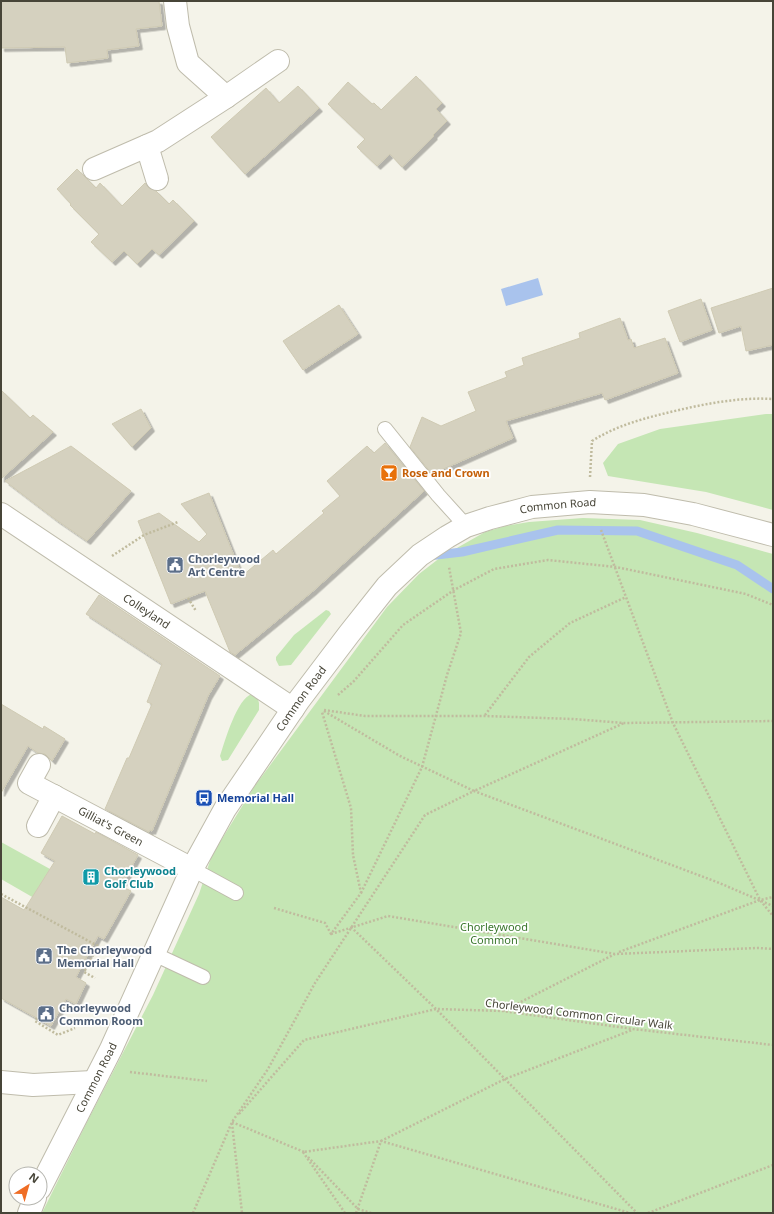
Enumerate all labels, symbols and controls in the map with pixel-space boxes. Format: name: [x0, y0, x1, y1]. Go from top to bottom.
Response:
bar icon: Rose and Crown: [379, 463, 399, 483]
place label: Rose and Crown: [402, 465, 490, 480]
street label: Common Road: [518, 494, 597, 517]
place label: Chorleywood Art Centre: [188, 551, 260, 579]
public building icon: Chorleywood Art Centre: [165, 555, 185, 575]
street label: Colleyland: [120, 590, 173, 632]
street label: Common Road: [272, 663, 329, 734]
bus stop icon: Memorial Hall: [194, 788, 214, 808]
place label: Memorial Hall: [217, 790, 294, 805]
street label: Gilliat's Green: [76, 802, 146, 849]
place label: Chorleywood Golf Club: [104, 863, 176, 891]
building icon: Chorleywood Golf Club: [81, 867, 101, 887]
park label: Chorleywood Common: [460, 919, 528, 947]
place label: The Chorleywood Memorial Hall: [57, 942, 152, 970]
public building icon: The Chorleywood Memorial Hall: [34, 946, 54, 966]
street label: Chorleywood Common Circular Walk: [484, 995, 674, 1032]
place label: Chorleywood Common Room: [59, 1000, 143, 1028]
public building icon: Chorleywood Common Room: [36, 1004, 56, 1024]
street label: Common Road: [72, 1040, 120, 1115]
north arrow: [8, 1166, 48, 1206]
text: N: [26, 1169, 42, 1186]

